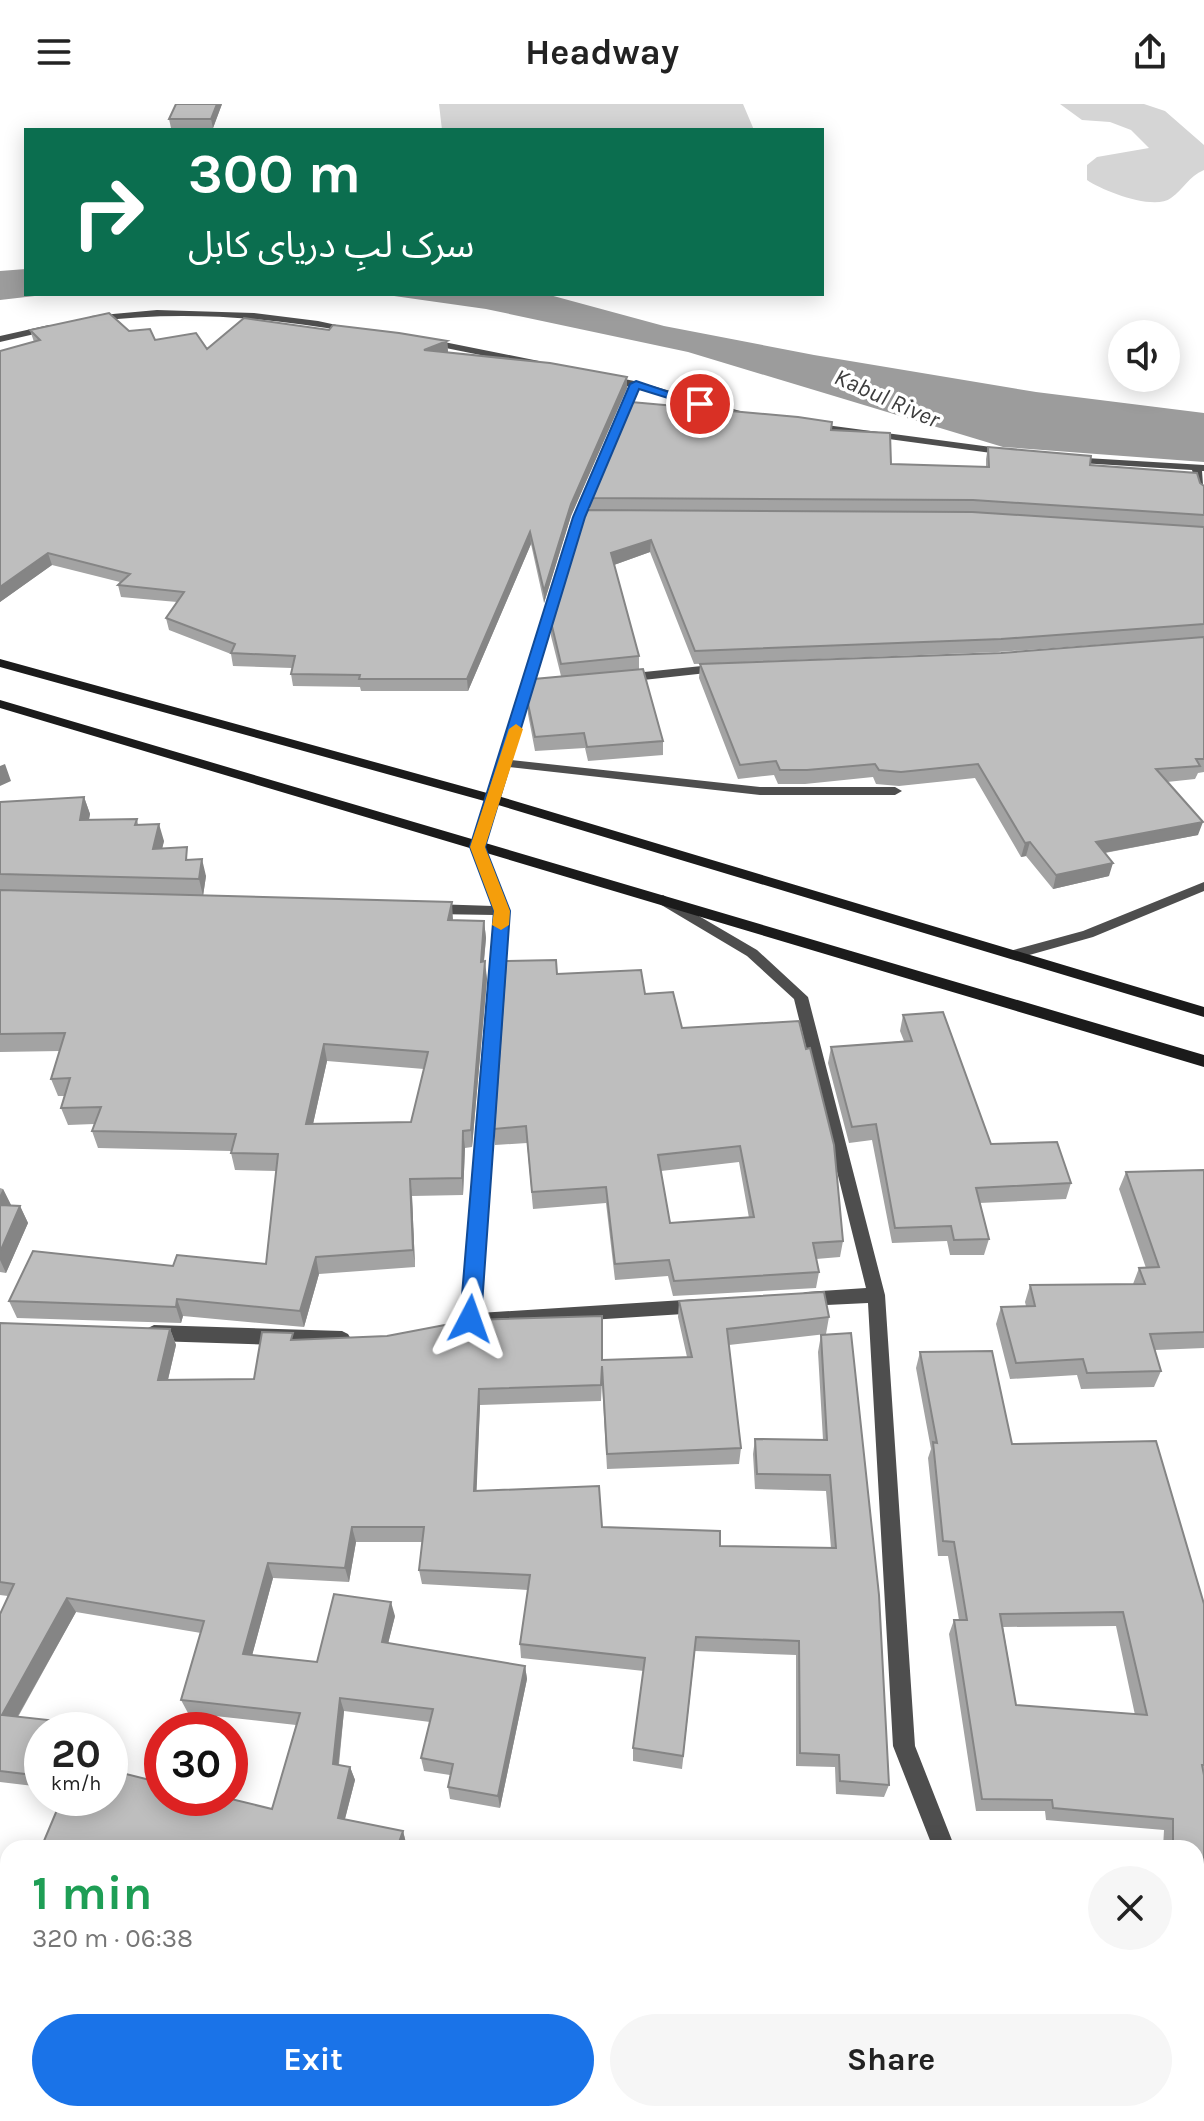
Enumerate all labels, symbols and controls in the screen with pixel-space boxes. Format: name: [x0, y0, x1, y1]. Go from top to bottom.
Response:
icon: menu: [32, 30, 76, 74]
icon: share: [1128, 30, 1172, 74]
text: Headway: [525, 31, 679, 73]
text: 300 m: [188, 141, 361, 206]
icon: right: [56, 160, 160, 264]
text: سرک لبِ دریای کابل: [188, 224, 474, 266]
map controls: [1108, 320, 1180, 392]
button: sound: [1108, 320, 1180, 392]
water label: Kabul River: [830, 362, 945, 434]
pin: [666, 370, 734, 438]
icon: arrive: [678, 382, 722, 426]
position arrow: [428, 1277, 512, 1361]
speed limit sign: 30: [144, 1712, 248, 1816]
text: 20: [51, 1730, 101, 1777]
text: km/h: [51, 1772, 101, 1795]
text: 1 min: [32, 1865, 152, 1921]
button: close: [1088, 1866, 1172, 1950]
text: 320 m · 06:38: [32, 1923, 193, 1954]
button: Exit: [32, 2014, 594, 2106]
button: Share: [610, 2014, 1172, 2106]

